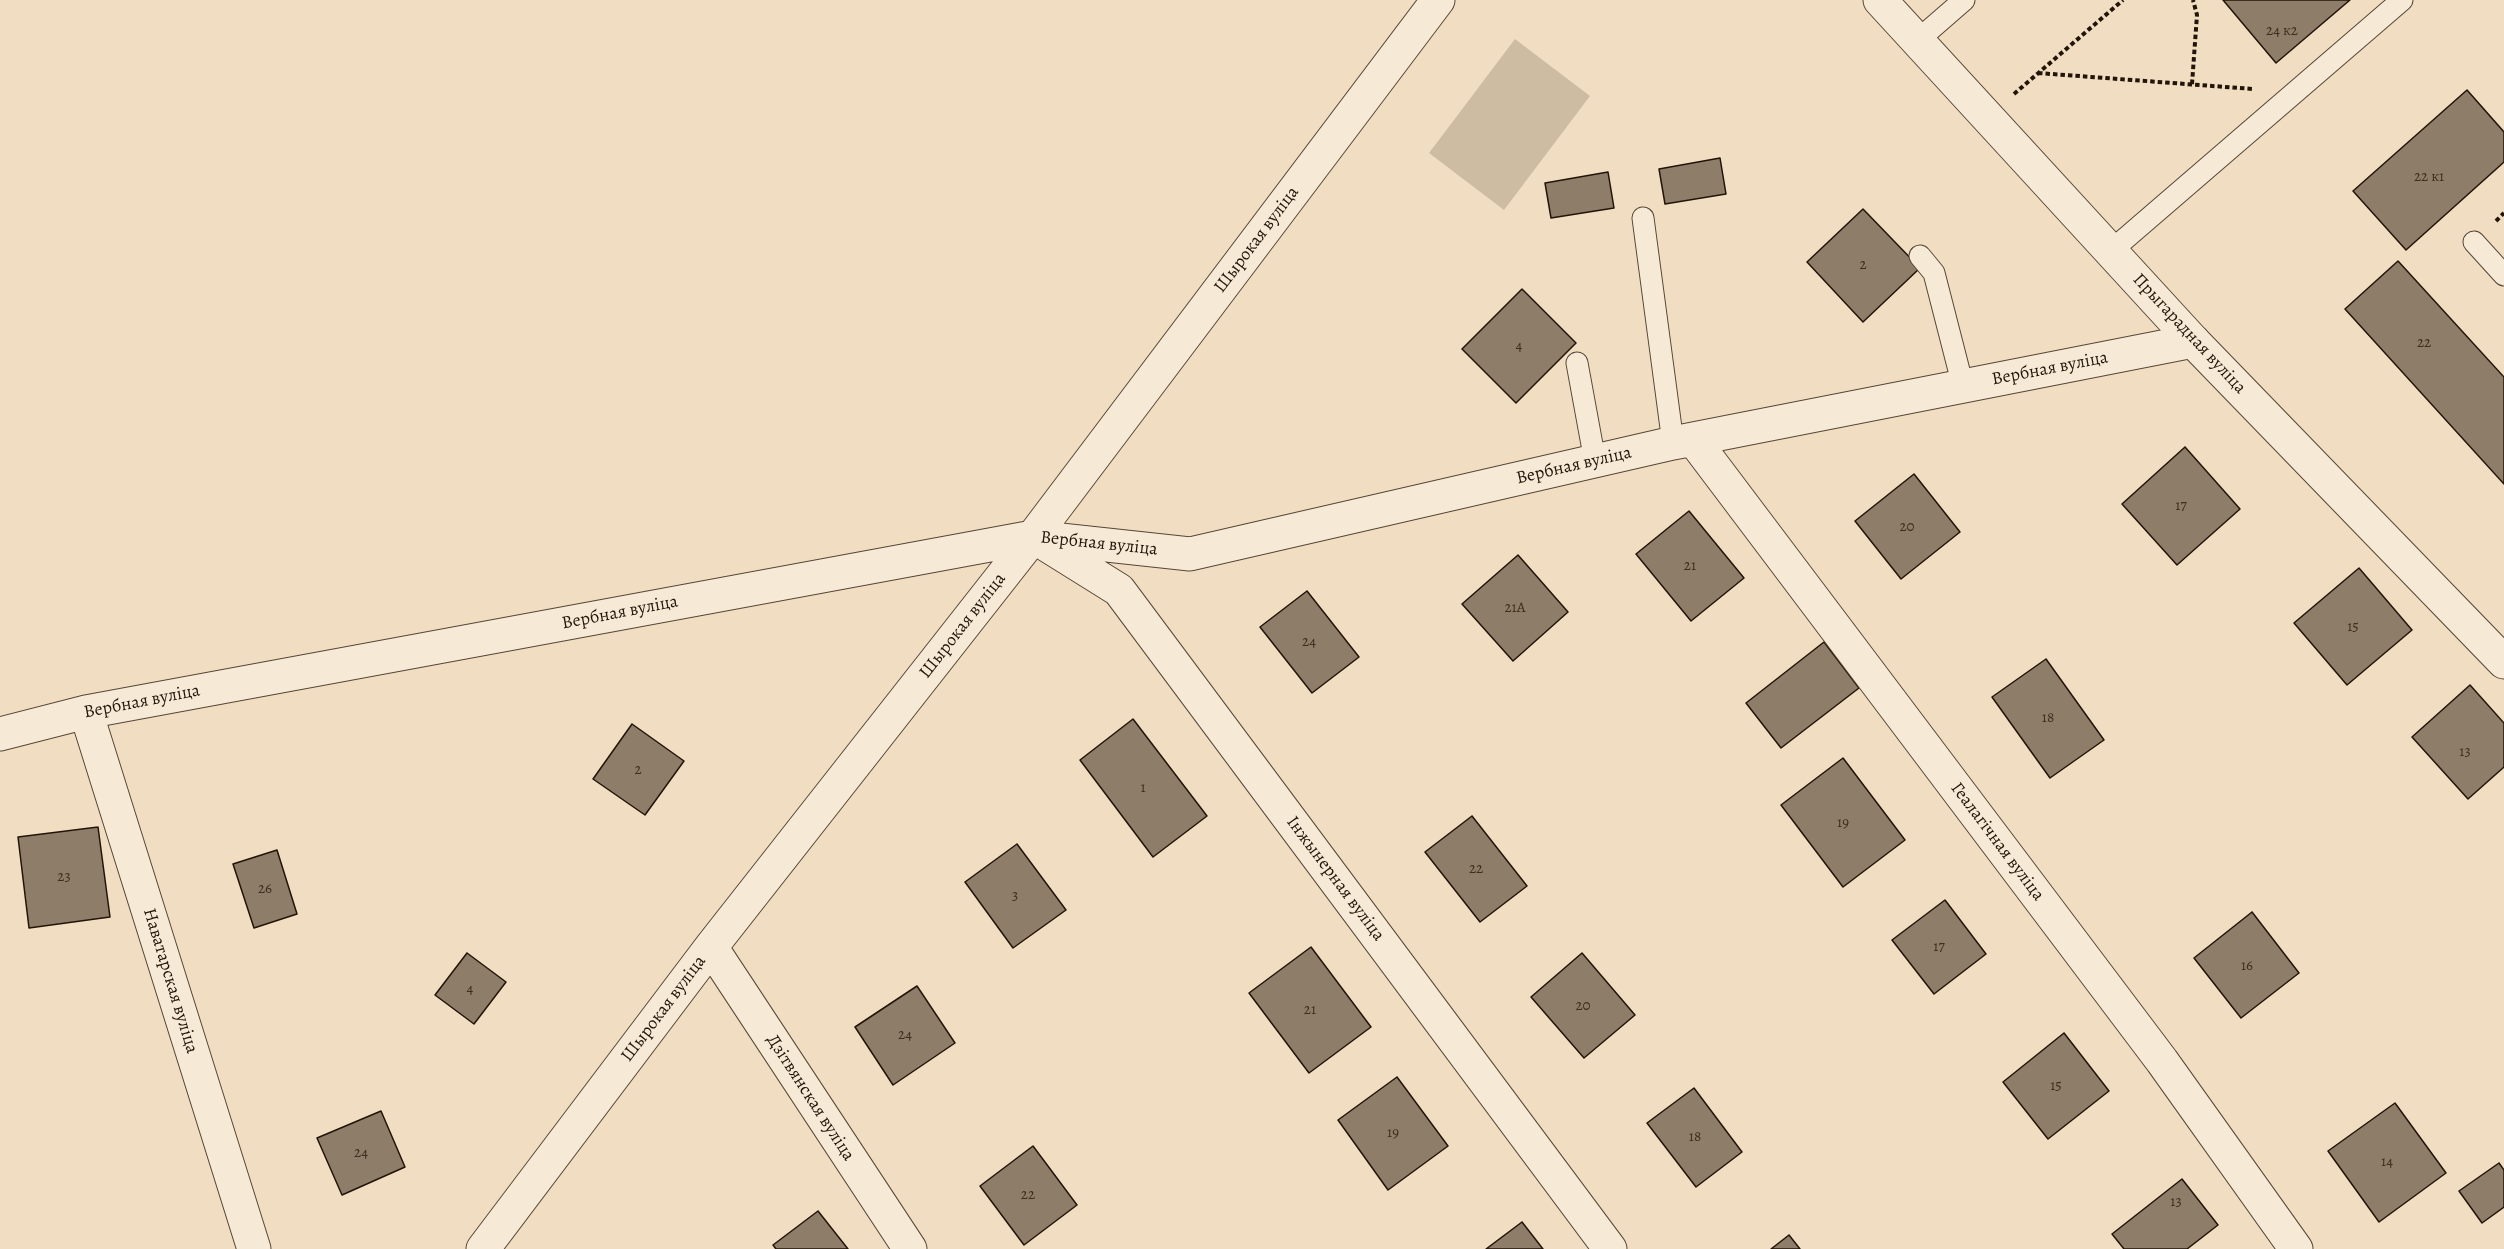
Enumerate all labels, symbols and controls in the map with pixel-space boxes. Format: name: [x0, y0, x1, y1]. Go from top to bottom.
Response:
house number: 24 к2: [2266, 22, 2298, 40]
house number: 22 к1: [2414, 168, 2444, 186]
street label: Шырокая вуліца: [1210, 182, 1304, 298]
house number: 2: [1859, 256, 1867, 274]
street label: Прыгарадная вуліца: [2128, 269, 2250, 399]
house number: 22: [2417, 334, 2431, 352]
house number: 4: [1516, 337, 1522, 355]
street label: Вербная вуліца: [1990, 347, 2110, 391]
street label: Вербная вуліца: [1514, 442, 1634, 490]
house number: 17: [2175, 497, 2187, 515]
house number: 20: [1899, 518, 1915, 536]
street label: Вербная вуліца: [1039, 527, 1159, 561]
house number: 21: [1684, 557, 1696, 575]
street label: Шырокая вуліца: [915, 569, 1011, 683]
street label: Вербная вуліца: [560, 591, 680, 635]
house number: 21А: [1504, 599, 1526, 617]
house number: 15: [2347, 618, 2359, 636]
house number: 24: [1302, 633, 1316, 651]
street label: Вербная вуліца: [82, 680, 202, 724]
house number: 18: [2042, 709, 2054, 727]
house number: 13: [2459, 743, 2471, 761]
house number: 2: [634, 761, 642, 779]
house number: 1: [1140, 779, 1146, 797]
street label: Геалагічная вуліца: [1945, 779, 2049, 905]
street label: Інжынерная вуліца: [1281, 812, 1389, 946]
house number: 19: [1837, 814, 1849, 832]
house number: 22: [1469, 860, 1483, 878]
house number: 23: [57, 868, 71, 886]
house number: 26: [258, 880, 272, 898]
house number: 3: [1012, 887, 1018, 905]
street label: Наватарская вуліца: [138, 906, 202, 1056]
house number: 17: [1933, 938, 1945, 956]
street label: Шырокая вуліца: [617, 951, 711, 1067]
house number: 16: [2241, 957, 2253, 975]
house number: 4: [467, 980, 473, 998]
house number: 20: [1575, 997, 1591, 1015]
house number: 21: [1304, 1001, 1316, 1019]
house number: 24: [898, 1026, 912, 1044]
street label: Дзітвянская вуліца: [761, 1031, 859, 1165]
house number: 15: [2050, 1077, 2062, 1095]
house number: 19: [1387, 1124, 1399, 1142]
house number: 18: [1689, 1128, 1701, 1146]
house number: 24: [354, 1144, 368, 1162]
house number: 14: [2381, 1153, 2393, 1171]
house number: 22: [1021, 1186, 1035, 1204]
house number: 13: [2170, 1193, 2182, 1211]

